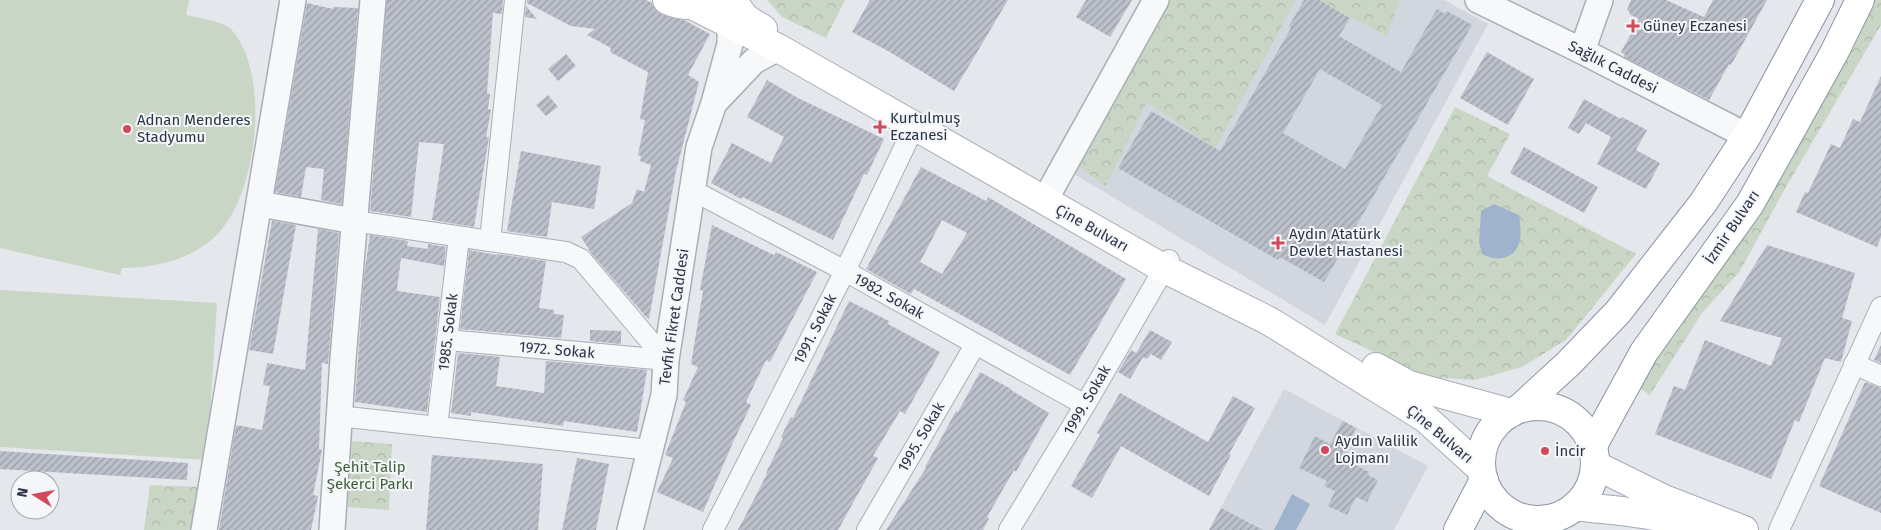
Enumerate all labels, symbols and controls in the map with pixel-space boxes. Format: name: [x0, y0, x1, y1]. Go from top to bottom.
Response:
place label: Güney Eczanesi: [1643, 17, 1747, 35]
marker: Güney Eczanesi: [1627, 20, 1639, 32]
street label: Sağlık Caddesi: [1565, 37, 1661, 97]
place label: Kurtulmuş Eczanesi: [890, 109, 960, 144]
place label: Adnan Menderes Stadyumu: [137, 111, 251, 146]
marker: Kurtulmuş Eczanesi: [874, 121, 886, 133]
marker: Adnan Menderes Stadyumu: [121, 123, 133, 135]
street label: İzmir Bulvarı: [1701, 187, 1763, 267]
street label: Çine Bulvarı: [1052, 200, 1132, 256]
place label: Aydın Atatürk Devlet Hastanesi: [1289, 225, 1403, 260]
marker: Aydın Atatürk Devlet Hastanesi: [1271, 236, 1285, 250]
street label: Tevfik Fikret Caddesi: [655, 247, 693, 387]
street label: 1982. Sokak: [851, 269, 928, 323]
street label: 1991. Sokak: [790, 291, 840, 367]
street label: 1985. Sokak: [434, 292, 462, 372]
street label: 1972. Sokak: [518, 338, 596, 362]
street label: 1999. Sokak: [1060, 361, 1114, 438]
street label: 1995. Sokak: [894, 399, 948, 475]
street label: Çine Bulvarı: [1403, 401, 1477, 467]
place label: Aydın Valilik Lojmanı: [1335, 432, 1418, 467]
place label: İncir: [1555, 442, 1586, 460]
marker: Aydın Valilik Lojmanı: [1319, 444, 1331, 456]
marker: İncir: [1539, 445, 1551, 457]
park label: Şehit Talip Şekerci Parkı: [327, 458, 413, 493]
north arrow: [10, 470, 60, 520]
text: N: [13, 486, 32, 499]

